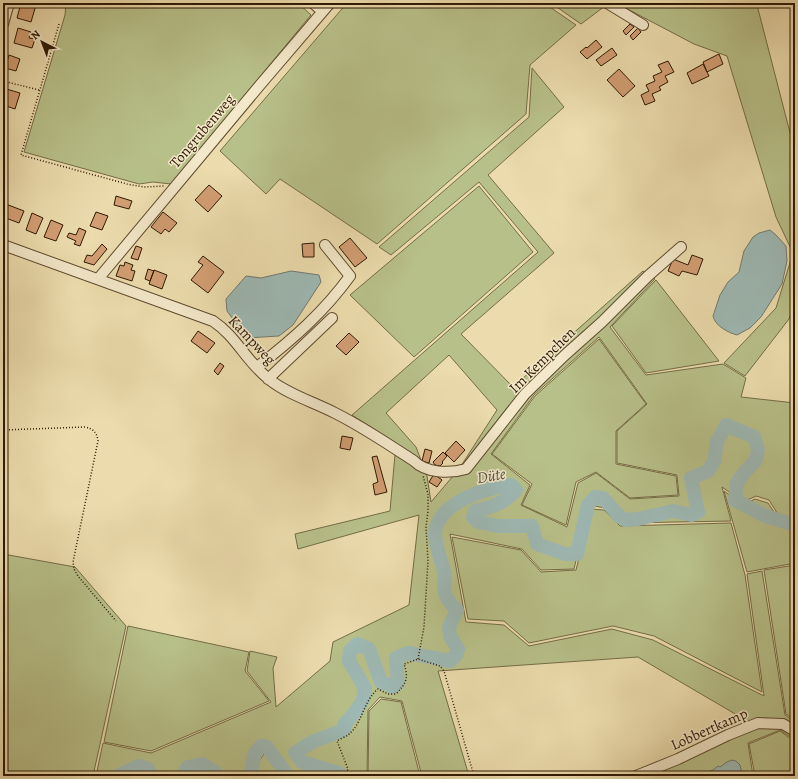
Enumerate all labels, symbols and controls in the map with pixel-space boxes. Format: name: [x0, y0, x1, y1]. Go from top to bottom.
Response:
north arrow: [22, 22, 62, 62]
text: N: [28, 27, 44, 43]
street label: Tongrubenweg: [165, 89, 239, 172]
street label: Kampweg: [224, 311, 280, 369]
street label: Im Kempchen: [504, 322, 580, 398]
water label: Düte: [475, 463, 507, 489]
street label: Lobbertkamp: [667, 703, 751, 755]

